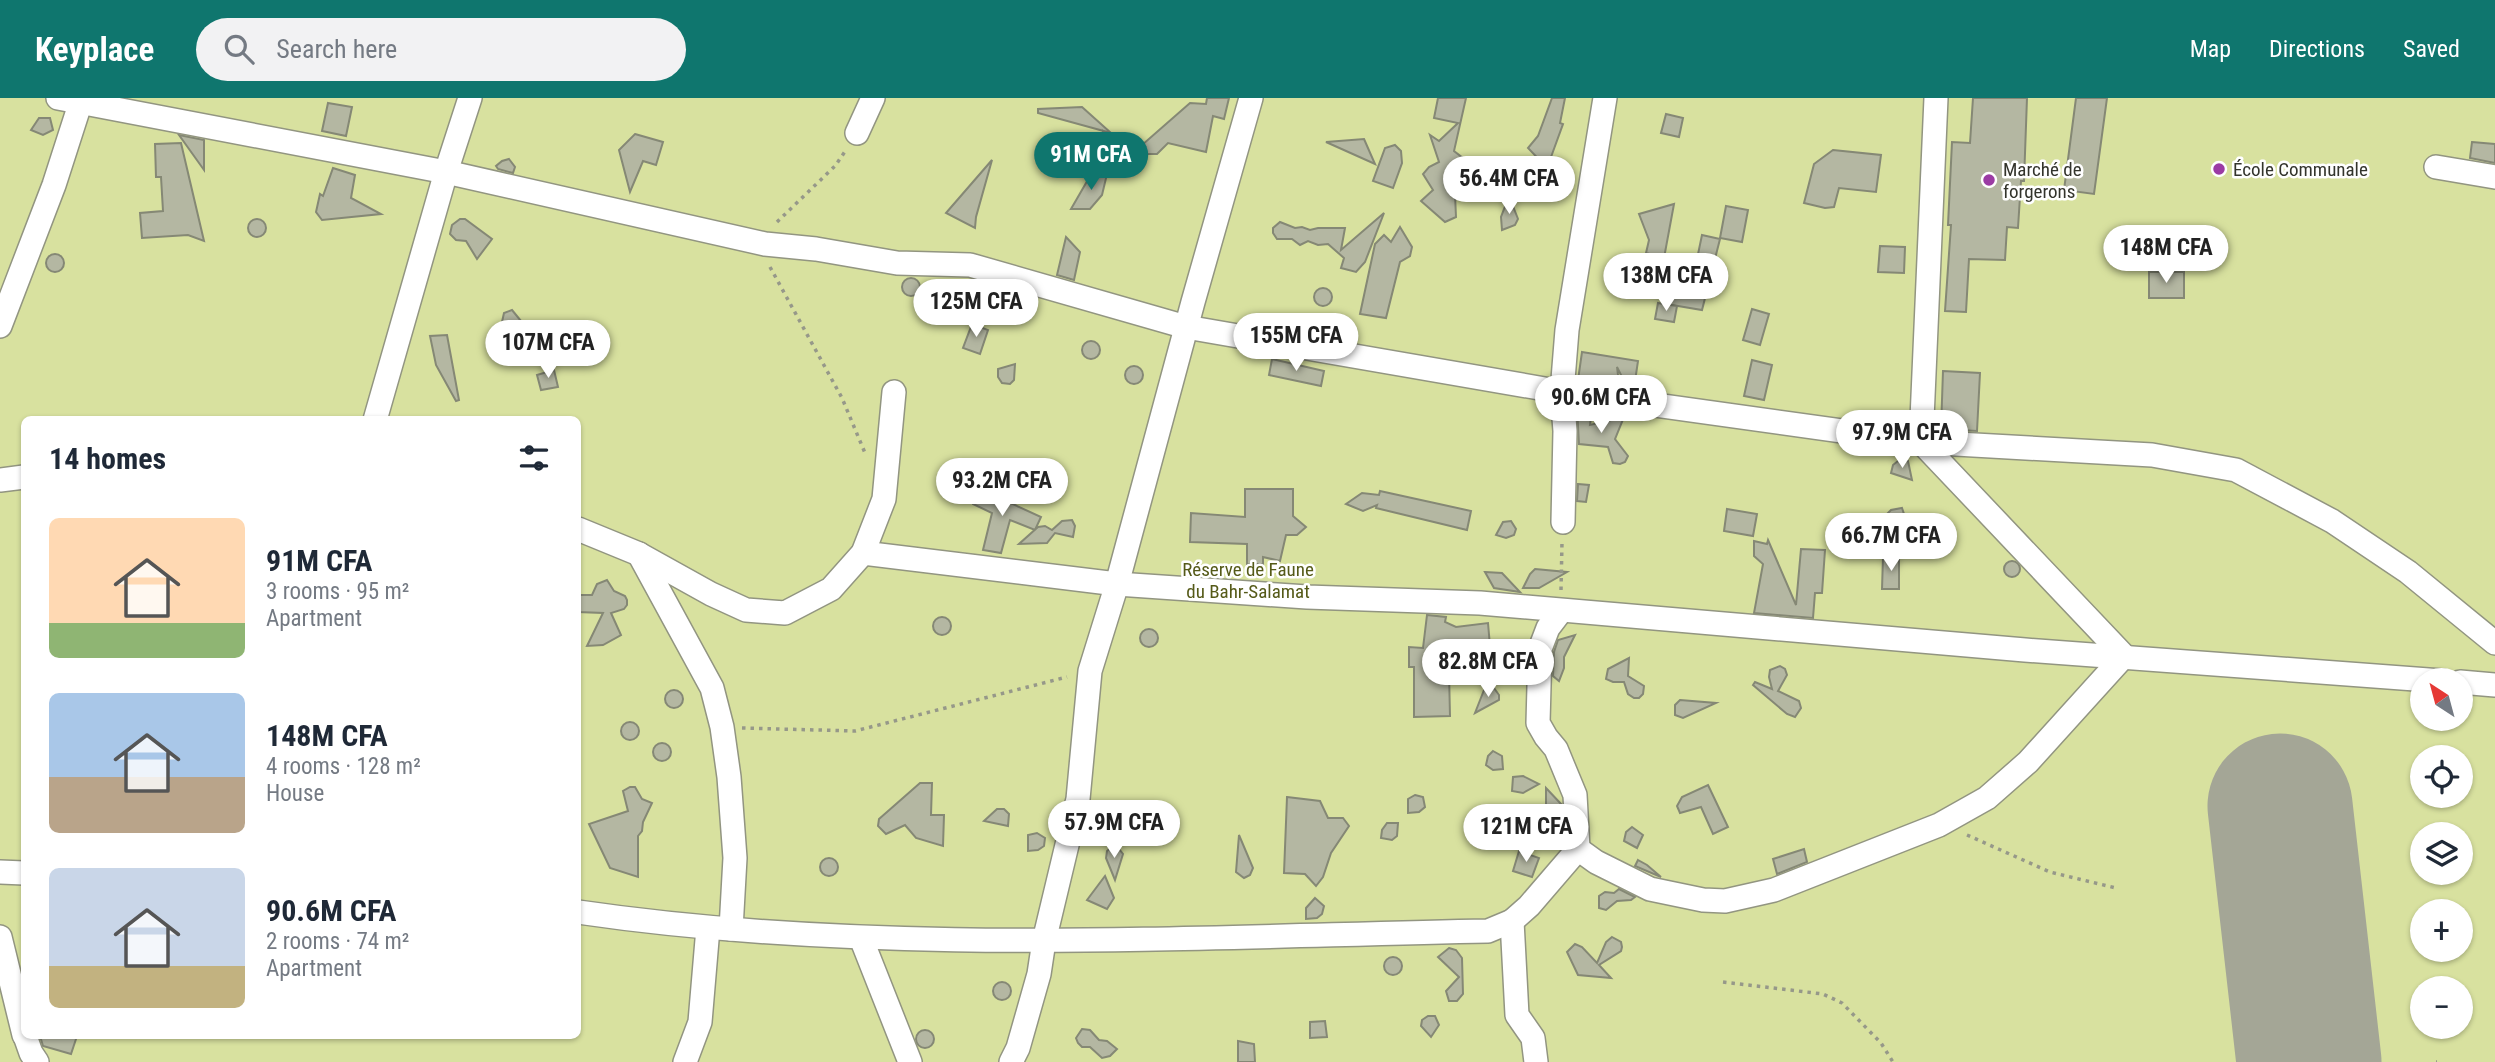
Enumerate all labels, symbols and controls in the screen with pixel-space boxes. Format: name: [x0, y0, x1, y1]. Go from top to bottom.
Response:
search box: [196, 18, 686, 81]
text: Keyplace: [35, 30, 154, 69]
icon: search: [220, 30, 258, 68]
text: Search here: [276, 34, 397, 64]
text: Map: [2190, 35, 2231, 63]
text: Directions: [2269, 35, 2365, 63]
text: Saved: [2403, 35, 2460, 63]
pin: 91M CFA: [1026, 132, 1156, 192]
text: 91M CFA: [1050, 141, 1132, 168]
pin: 56.4M CFA: [1429, 156, 1589, 216]
place label: Marché de forgerons: [2003, 158, 2082, 203]
place label: École Communale: [2233, 158, 2368, 181]
marker: École Communale: [2211, 161, 2227, 177]
text: 56.4M CFA: [1459, 165, 1559, 192]
marker: Marché de forgerons: [1981, 172, 1997, 188]
pin: 148M CFA: [2094, 226, 2238, 285]
text: 148M CFA: [2119, 234, 2213, 261]
pin: 138M CFA: [1594, 254, 1738, 313]
text: 138M CFA: [1619, 262, 1713, 289]
pin: 125M CFA: [904, 280, 1048, 339]
text: 125M CFA: [929, 288, 1023, 315]
pin: 155M CFA: [1224, 314, 1368, 373]
pin: 107M CFA: [476, 320, 620, 380]
text: 155M CFA: [1249, 322, 1343, 349]
text: 107M CFA: [501, 329, 595, 356]
pin: 90.6M CFA: [1521, 376, 1681, 435]
text: 90.6M CFA: [1551, 384, 1651, 411]
pin: 97.9M CFA: [1822, 410, 1982, 470]
text: 97.9M CFA: [1852, 419, 1952, 446]
icon: filters: [515, 439, 553, 477]
text: 14 homes: [49, 441, 166, 476]
pin: 93.2M CFA: [922, 458, 1082, 518]
text: 93.2M CFA: [952, 467, 1052, 494]
pin: 66.7M CFA: [1811, 514, 1971, 573]
text: 66.7M CFA: [1841, 522, 1941, 549]
text: 91M CFA: [266, 543, 372, 578]
icon: home: [105, 546, 189, 630]
park label: Réserve de Faune du Bahr-Salamat: [1182, 558, 1314, 603]
text: 3 rooms · 95 m²: [266, 578, 409, 605]
text: Apartment: [266, 605, 362, 632]
pin: 82.8M CFA: [1408, 640, 1568, 699]
text: 82.8M CFA: [1438, 648, 1538, 675]
north arrow: [2410, 668, 2473, 732]
map controls: [2410, 668, 2473, 1039]
text: 148M CFA: [266, 718, 388, 753]
icon: home: [105, 721, 189, 805]
button: locate: [2410, 745, 2473, 808]
text: 4 rooms · 128 m²: [266, 753, 421, 780]
text: House: [266, 780, 324, 807]
pin: 57.9M CFA: [1034, 800, 1194, 860]
pin: 121M CFA: [1454, 804, 1598, 864]
text: 57.9M CFA: [1064, 809, 1164, 836]
text: 121M CFA: [1479, 813, 1573, 840]
button: layers: [2410, 822, 2473, 885]
text: 90.6M CFA: [266, 893, 396, 928]
icon: home: [105, 896, 189, 980]
button: +: [2410, 899, 2473, 962]
text: 2 rooms · 74 m²: [266, 928, 409, 955]
text: Apartment: [266, 955, 362, 982]
button: −: [2410, 976, 2473, 1039]

